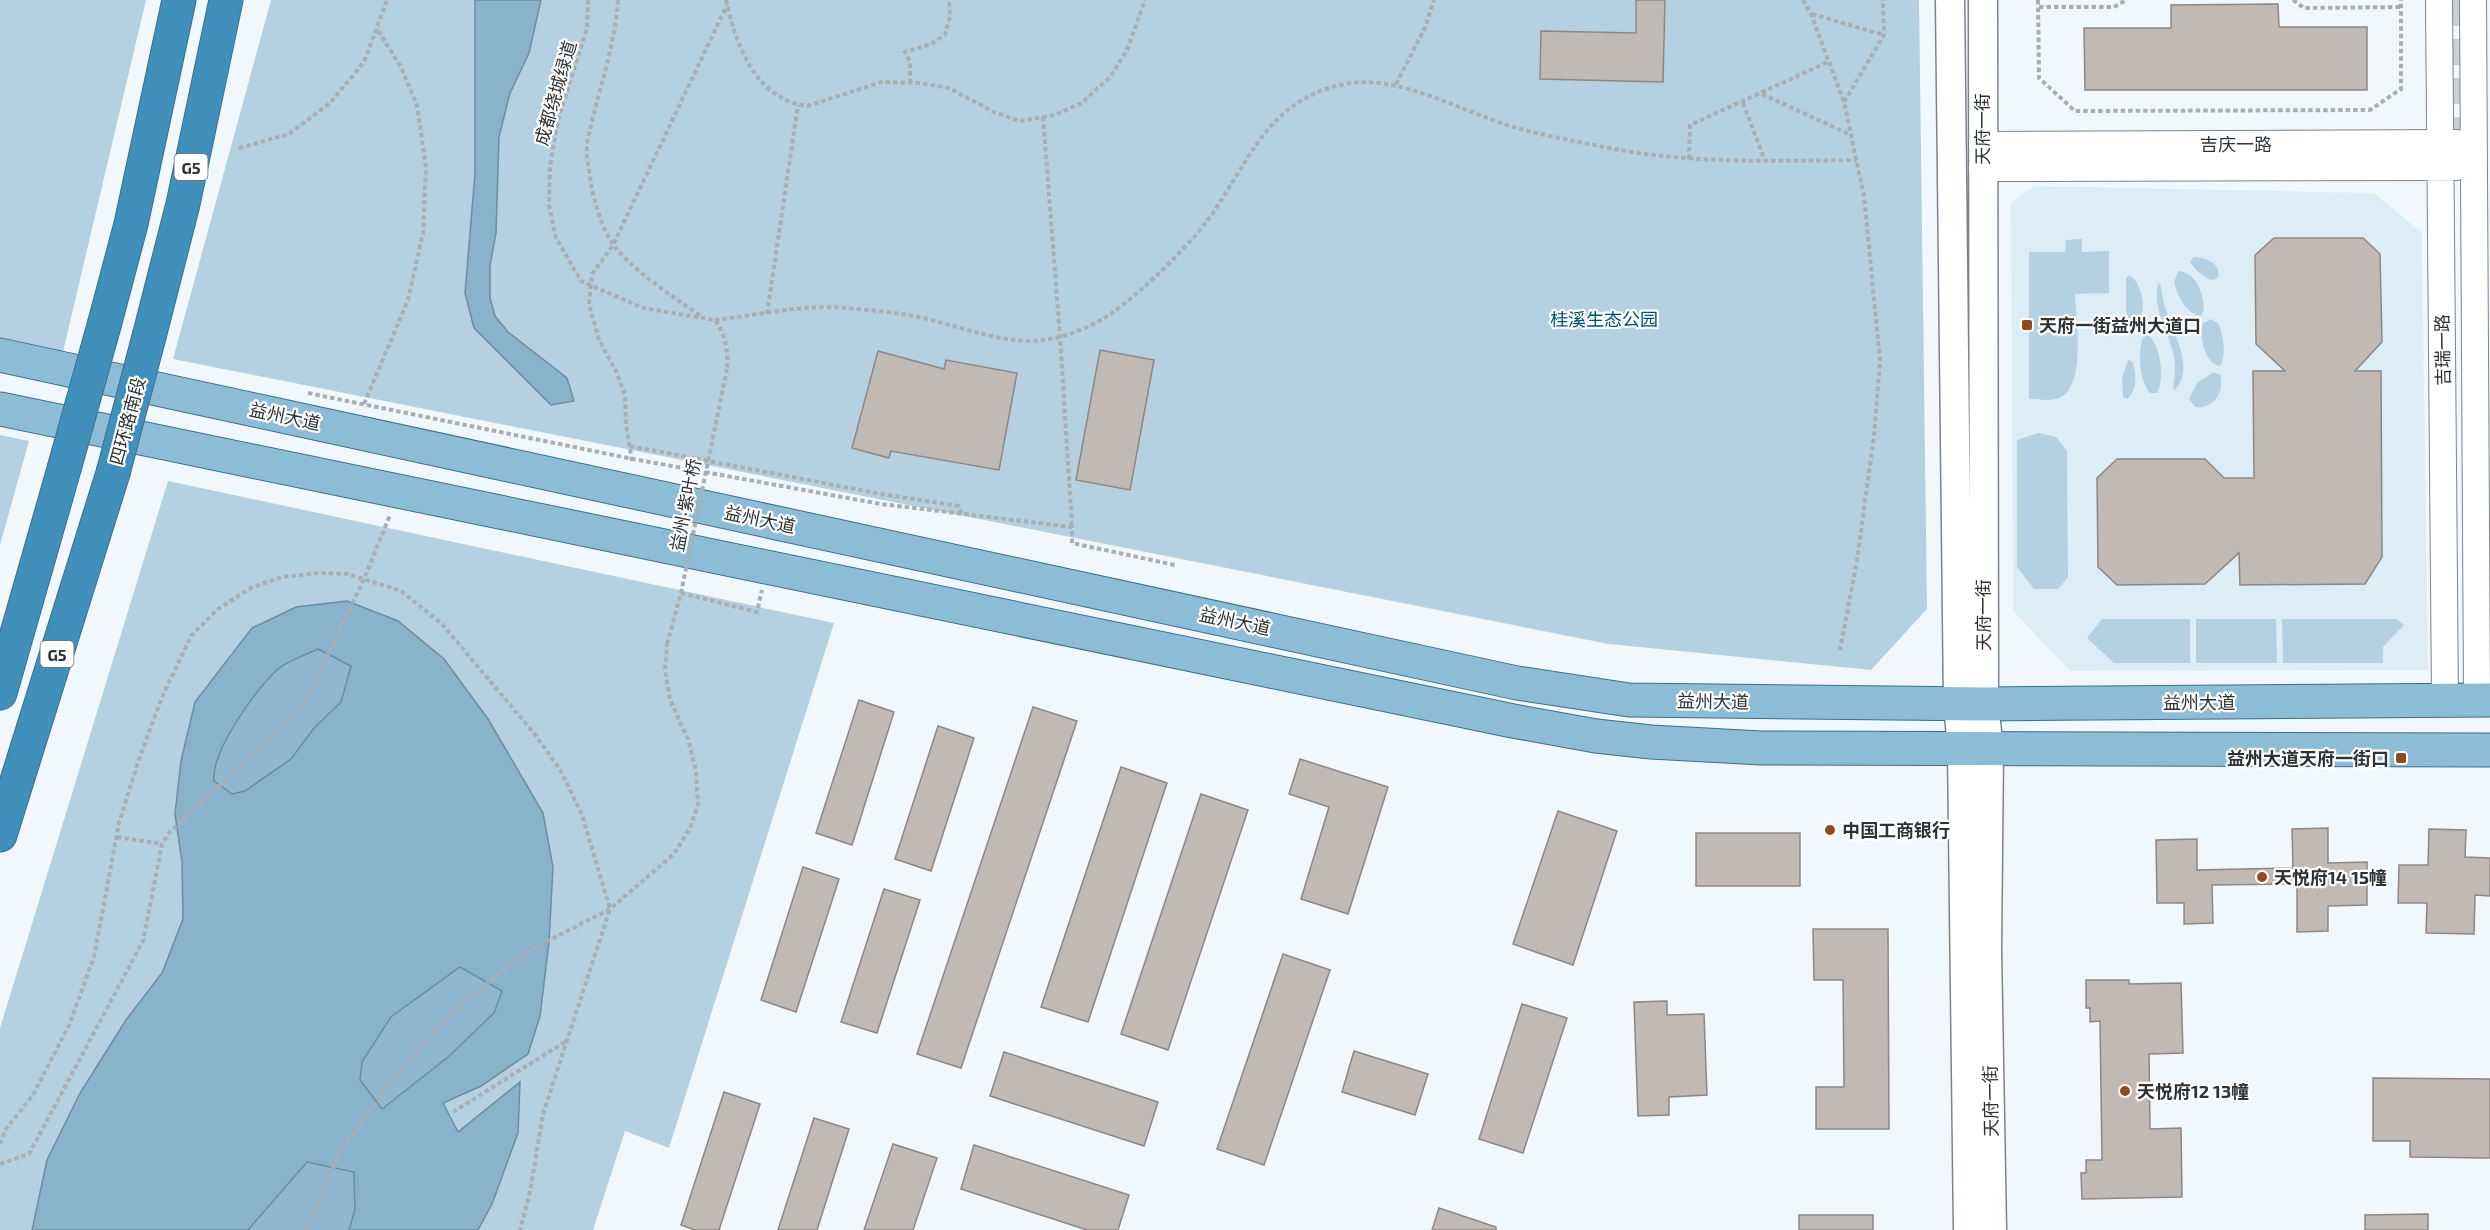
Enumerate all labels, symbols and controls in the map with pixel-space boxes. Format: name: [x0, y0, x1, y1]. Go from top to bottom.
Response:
street label: 成都绕城绿道: [530, 38, 580, 148]
street label: 天府一街: [1971, 93, 1993, 165]
street label: 吉庆一路: [2200, 133, 2272, 155]
road number: G5: [174, 154, 207, 180]
park label: 桂溪生态公园: [1550, 308, 1658, 330]
place label: 天府一街益州大道口: [2039, 314, 2201, 336]
street label: 吉瑞一路: [2430, 314, 2454, 386]
marker: 天府一街益州大道口: [2020, 318, 2034, 332]
street label: 四环路南段: [105, 375, 149, 467]
street label: 益州大道: [247, 398, 323, 434]
street label: 益州·紫叶桥: [665, 457, 705, 553]
street label: 益州大道: [722, 501, 798, 537]
street label: 天府一街: [1972, 579, 1994, 651]
street label: 益州大道: [1197, 603, 1273, 639]
road number: G5: [40, 641, 74, 667]
street label: 益州大道: [1677, 689, 1749, 713]
street label: 益州大道: [2163, 691, 2235, 713]
place label: 益州大道天府一街口: [2227, 747, 2389, 769]
marker: 益州大道天府一街口: [2394, 751, 2408, 765]
place label: 中国工商银行: [1842, 819, 1950, 841]
marker: 中国工商银行: [1823, 823, 1837, 837]
place label: 天悦府14 15幢: [2274, 866, 2387, 888]
marker: 天悦府14 15幢: [2255, 870, 2269, 884]
street label: 天府一街: [1978, 1065, 2002, 1137]
place label: 天悦府12 13幢: [2137, 1080, 2249, 1102]
marker: 天悦府12 13幢: [2118, 1084, 2132, 1098]

